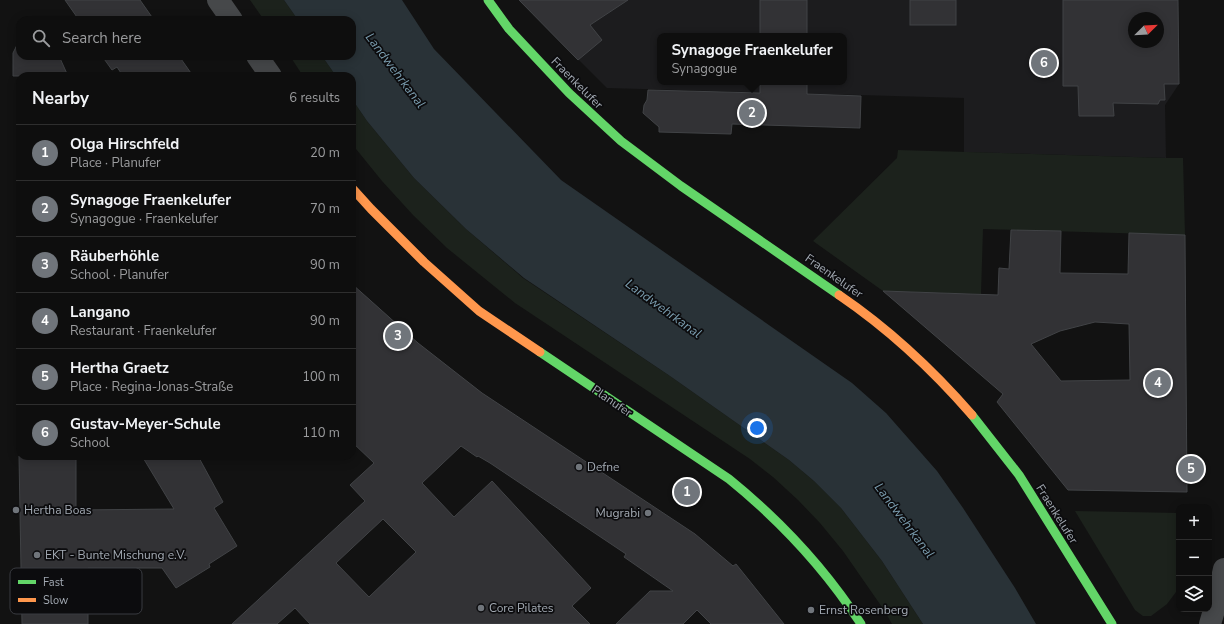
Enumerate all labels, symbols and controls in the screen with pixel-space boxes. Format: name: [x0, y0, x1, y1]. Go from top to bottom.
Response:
north arrow: [1128, 12, 1164, 48]
search box: [16, 16, 356, 60]
icon: search: [30, 27, 52, 49]
text: Search here: [62, 28, 142, 48]
water label: Landwehrkanal: [361, 29, 430, 112]
popup: [657, 33, 847, 85]
text: Synagoge Fraenkelufer: [671, 40, 833, 60]
pin: 6: [1031, 48, 1057, 78]
street label: Fraenkelufer: [548, 54, 607, 113]
text: Synagogue: [671, 60, 737, 78]
text: Nearby: [32, 87, 89, 110]
text: 6 results: [289, 89, 340, 107]
pin: 2: [739, 98, 765, 128]
text: Olga Hirschfeld: [70, 134, 179, 154]
text: 1: [41, 144, 49, 162]
text: 20 m: [310, 144, 340, 162]
text: Place · Planufer: [70, 154, 161, 172]
text: Synagoge Fraenkelufer: [70, 190, 231, 210]
text: 2: [41, 200, 49, 218]
text: 70 m: [310, 200, 340, 218]
text: Synagogue · Fraenkelufer: [70, 210, 218, 228]
text: Räuberhöhle: [70, 246, 159, 266]
street label: Fraenkelufer: [802, 250, 867, 302]
text: 3: [41, 256, 49, 274]
text: 90 m: [310, 256, 340, 274]
text: School · Planufer: [70, 266, 169, 284]
water label: Landwehrkanal: [622, 275, 705, 343]
text: Langano: [70, 302, 130, 322]
text: 4: [41, 312, 49, 330]
text: 90 m: [310, 312, 340, 330]
pin: 3: [385, 321, 411, 351]
text: Restaurant · Fraenkelufer: [70, 322, 216, 340]
text: Hertha Graetz: [70, 358, 169, 378]
text: 5: [41, 368, 49, 386]
text: 100 m: [302, 368, 340, 386]
pin: 4: [1145, 368, 1171, 398]
text: Place · Regina-Jonas-Straße: [70, 378, 233, 396]
street label: Planufer: [589, 382, 636, 421]
text: Gustav-Meyer-Schule: [70, 414, 221, 434]
your location: [747, 418, 767, 438]
text: 6: [41, 424, 49, 442]
text: 110 m: [302, 424, 340, 442]
text: School: [70, 434, 110, 452]
pin: 5: [1178, 454, 1204, 484]
place label: Defne: [587, 459, 619, 475]
marker: Defne: [574, 462, 584, 472]
pin: 1: [674, 477, 700, 507]
water label: Landwehrkanal: [870, 479, 939, 562]
street label: Fraenkelufer: [1032, 481, 1082, 547]
place label: Hertha Boas: [24, 502, 92, 518]
map controls: [1176, 504, 1212, 612]
button: +: [1176, 504, 1212, 540]
marker: Hertha Boas: [11, 505, 21, 515]
place label: Mugrabi: [596, 505, 640, 521]
marker: Mugrabi: [643, 508, 653, 518]
button: −: [1176, 540, 1212, 576]
place label: EKT - Bunte Mischung e.V.: [45, 547, 187, 563]
marker: EKT - Bunte Mischung e.V.: [32, 550, 42, 560]
legend: [10, 568, 142, 614]
text: Fast: [43, 575, 64, 590]
button: layers: [1176, 576, 1212, 612]
text: Slow: [43, 593, 68, 608]
place label: Core Pilates: [489, 600, 554, 616]
place label: Ernst Rosenberg: [819, 602, 908, 618]
marker: Core Pilates: [476, 603, 486, 613]
marker: Ernst Rosenberg: [806, 605, 816, 615]

